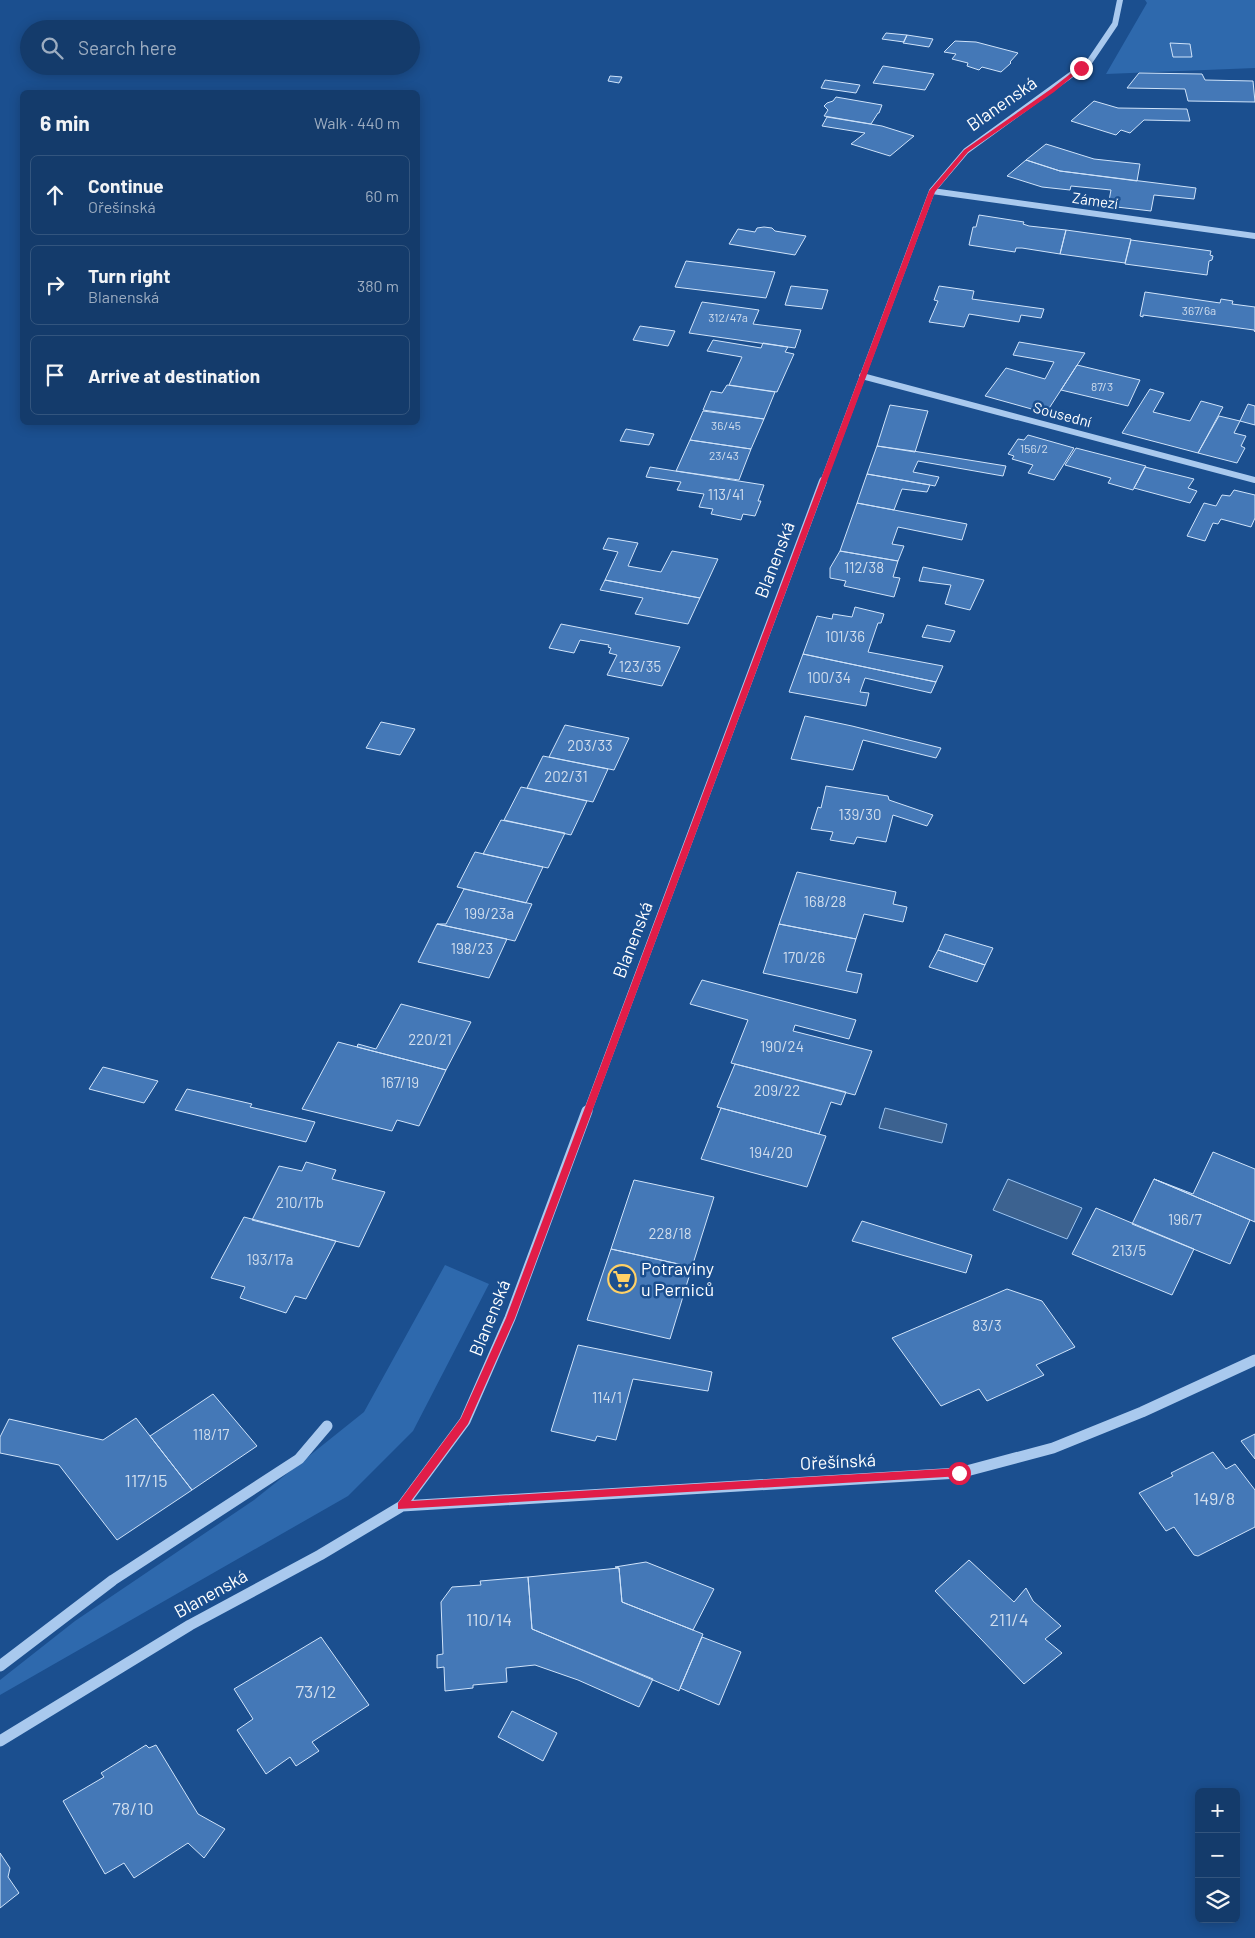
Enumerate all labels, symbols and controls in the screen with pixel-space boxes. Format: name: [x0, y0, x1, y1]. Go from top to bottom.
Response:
search box: [20, 20, 420, 75]
icon: search: [38, 34, 66, 62]
text: Search here: [78, 36, 177, 59]
route end: [1070, 57, 1093, 80]
street label: Blanenská: [962, 71, 1041, 135]
text: 6 min: [40, 110, 90, 135]
text: Walk · 440 m: [314, 113, 400, 132]
text: Continue: [88, 174, 164, 197]
icon: ahead: [41, 181, 69, 209]
text: 60 m: [365, 186, 399, 205]
street label: Zámezí: [1071, 188, 1119, 212]
text: Ořešínská: [88, 197, 156, 216]
text: Turn right: [88, 264, 170, 287]
icon: right: [41, 271, 69, 299]
text: 380 m: [357, 276, 399, 295]
text: Blanenská: [88, 287, 159, 306]
house number: 367/6a: [1182, 303, 1216, 317]
house number: 312/47a: [708, 310, 748, 324]
icon: arrive: [41, 361, 69, 389]
text: Arrive at destination: [88, 364, 260, 387]
house number: 87/3: [1091, 379, 1113, 393]
street label: Sousední: [1031, 398, 1093, 430]
house number: 36/45: [711, 418, 741, 432]
house number: 156/2: [1020, 441, 1048, 455]
house number: 23/43: [709, 448, 739, 462]
house number: 113/41: [708, 485, 744, 503]
street label: Blanenská: [749, 518, 799, 601]
house number: 112/38: [844, 558, 884, 576]
house number: 101/36: [825, 627, 865, 645]
house number: 123/35: [619, 657, 661, 675]
house number: 100/34: [807, 668, 851, 686]
house number: 203/33: [567, 736, 613, 754]
house number: 202/31: [544, 767, 588, 785]
house number: 139/30: [839, 805, 882, 823]
house number: 168/28: [804, 892, 846, 910]
street label: Blanenská: [607, 898, 657, 981]
house number: 199/23a: [464, 904, 514, 922]
house number: 198/23: [451, 939, 493, 957]
house number: 170/26: [783, 948, 825, 966]
house number: 220/21: [408, 1030, 452, 1048]
house number: 190/24: [760, 1037, 804, 1055]
house number: 167/19: [381, 1073, 419, 1091]
house number: 209/22: [754, 1081, 800, 1099]
house number: 194/20: [749, 1143, 793, 1161]
house number: 210/17b: [276, 1193, 324, 1211]
house number: 196/7: [1168, 1210, 1202, 1228]
house number: 228/18: [649, 1224, 691, 1242]
house number: 213/5: [1112, 1241, 1146, 1259]
house number: 193/17a: [247, 1250, 293, 1268]
place label: Potraviny u Perniců: [641, 1257, 714, 1300]
supermarket icon: Potraviny u Perniců: [607, 1264, 637, 1294]
street label: Blanenská: [464, 1276, 514, 1359]
house number: 83/3: [972, 1316, 1002, 1334]
house number: 114/1: [592, 1388, 622, 1406]
house number: 118/17: [193, 1425, 229, 1443]
street label: Ořešínská: [799, 1448, 876, 1474]
route start: [948, 1462, 971, 1485]
house number: 117/15: [125, 1469, 167, 1491]
house number: 149/8: [1193, 1487, 1235, 1509]
street label: Blanenská: [170, 1564, 251, 1622]
house number: 110/14: [466, 1608, 512, 1630]
house number: 211/4: [989, 1608, 1029, 1630]
house number: 73/12: [296, 1680, 336, 1702]
map controls: [1195, 1788, 1240, 1923]
button: +: [1195, 1788, 1240, 1833]
house number: 78/10: [112, 1797, 154, 1819]
button: −: [1195, 1833, 1240, 1878]
button: layers: [1195, 1878, 1240, 1923]

